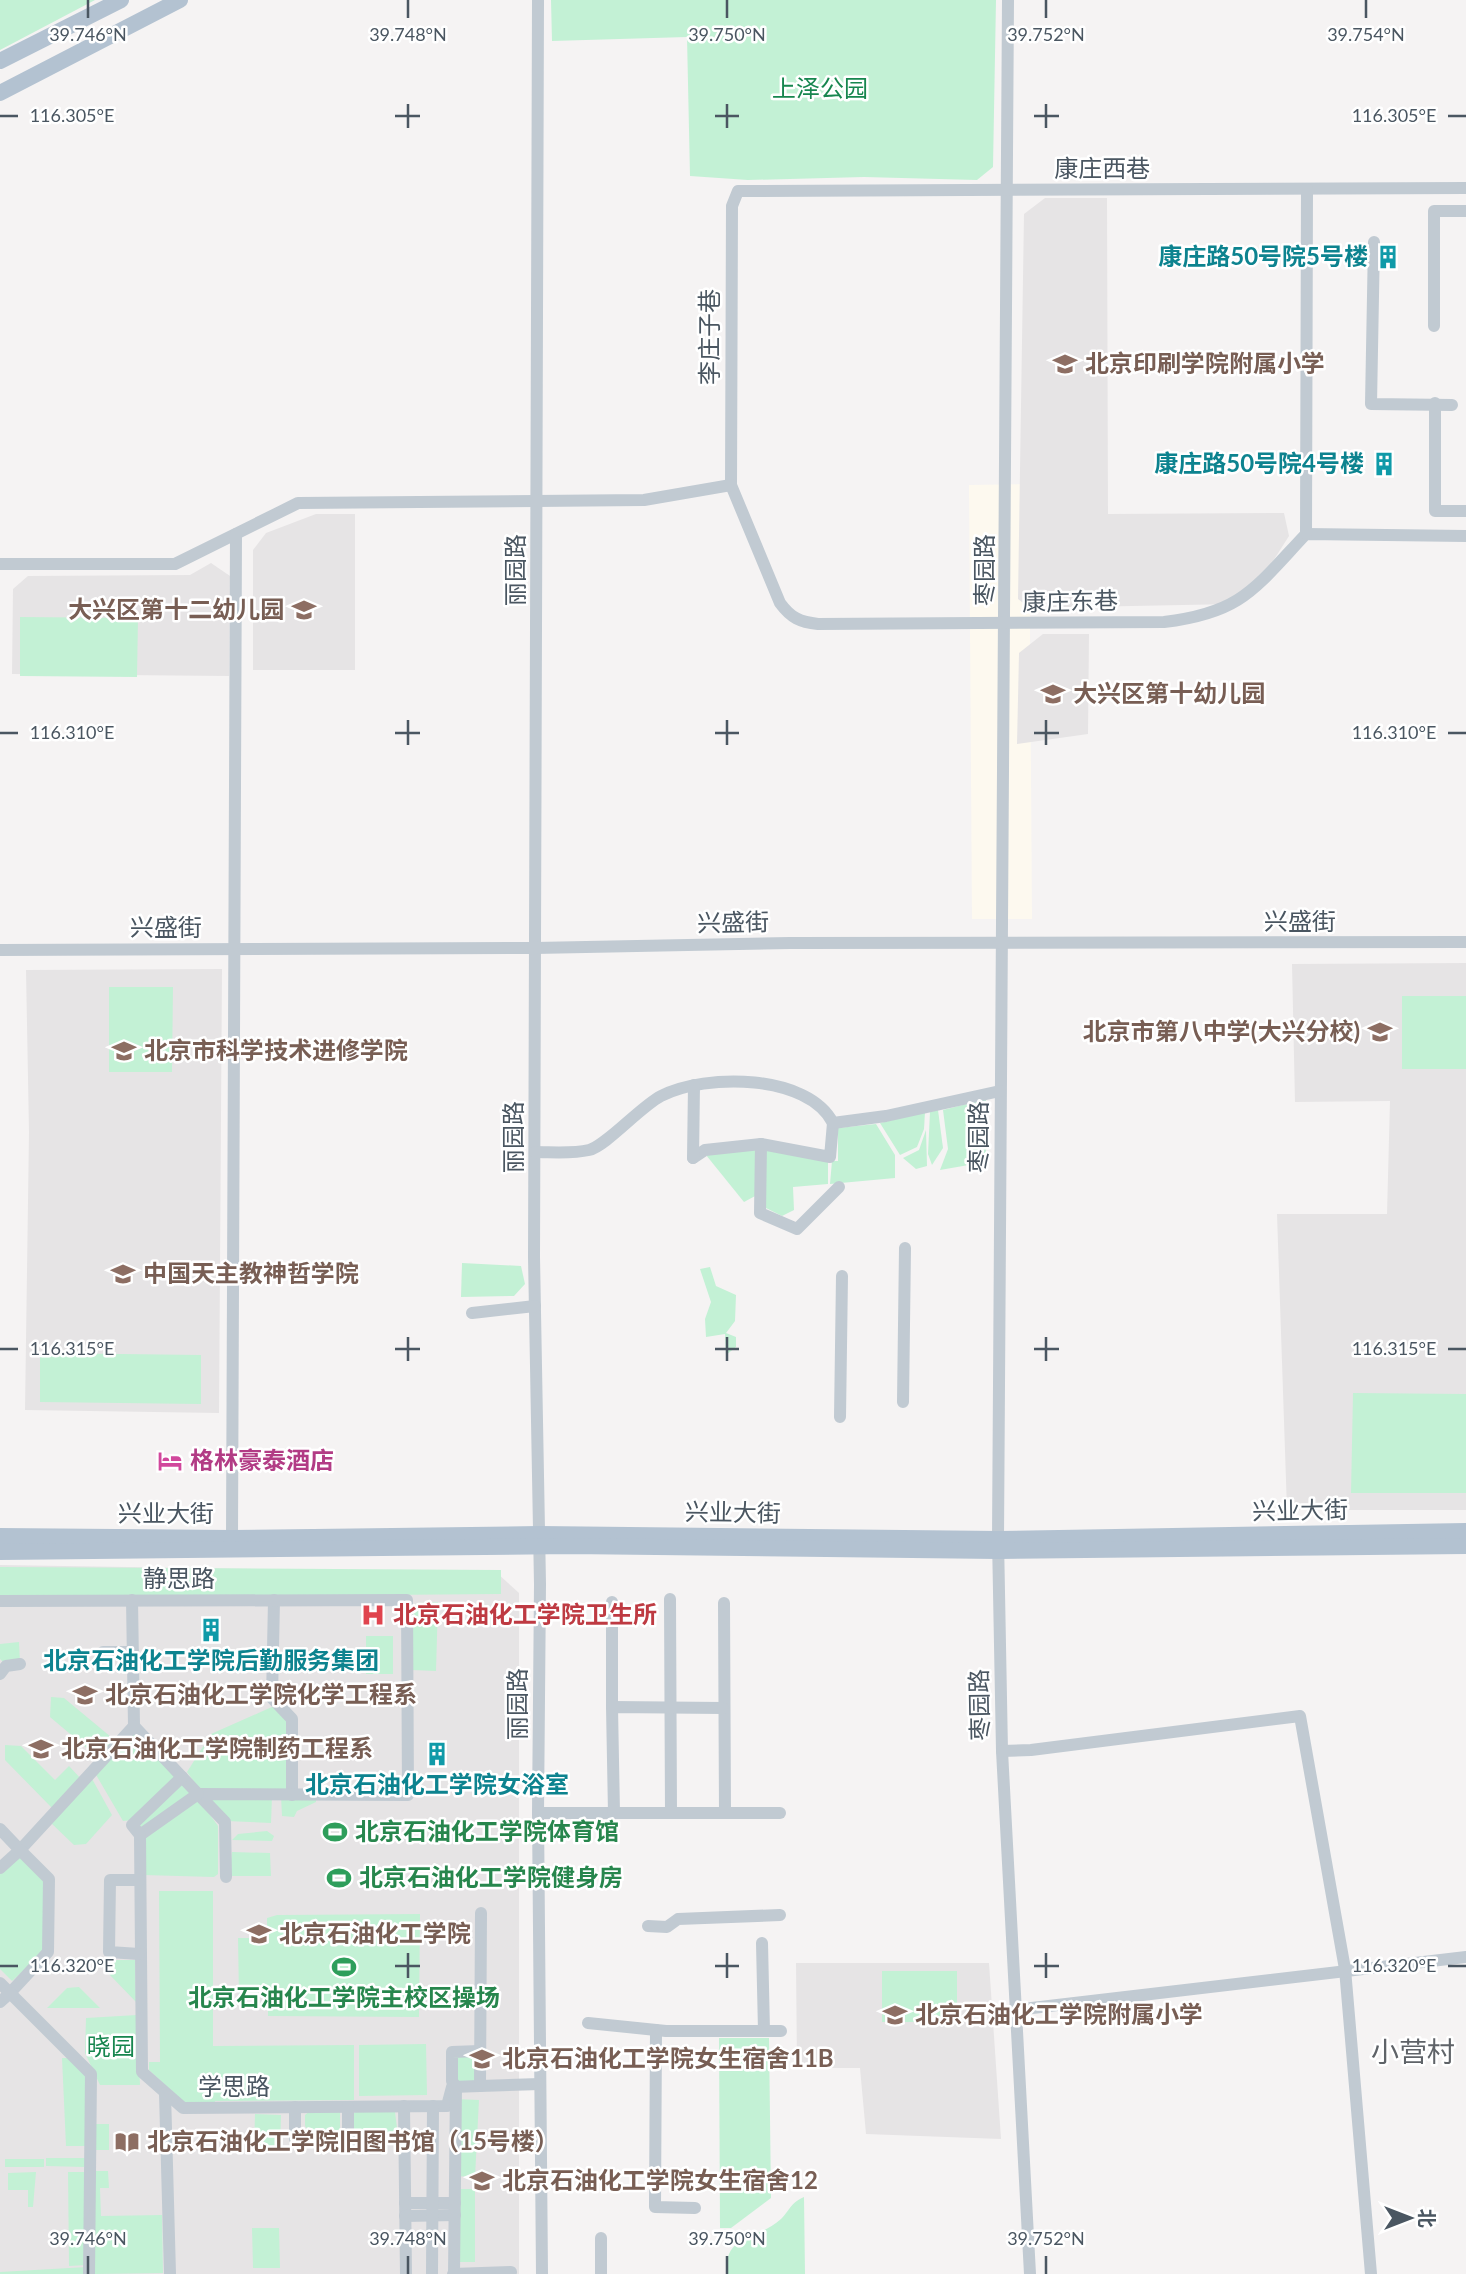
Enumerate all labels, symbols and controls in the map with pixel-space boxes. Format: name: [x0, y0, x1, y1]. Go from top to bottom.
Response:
text: 39.746°N: [49, 23, 127, 45]
text: 39.748°N: [369, 23, 447, 45]
text: 39.750°N: [688, 23, 766, 45]
text: 39.752°N: [1007, 23, 1085, 45]
text: 39.754°N: [1327, 23, 1405, 45]
park label: 上泽公园: [772, 73, 868, 102]
text: 116.305°E: [30, 104, 114, 126]
text: 116.305°E: [1352, 104, 1436, 126]
street label: 康庄西巷: [1054, 153, 1150, 182]
place label: 康庄路50号院5号楼: [1158, 241, 1368, 270]
building icon: 康庄路50号院5号楼: [1374, 243, 1402, 271]
street label: 李庄子巷: [694, 289, 723, 385]
place label: 北京印刷学院附属小学: [1085, 348, 1325, 377]
school or university icon: 北京印刷学院附属小学: [1051, 350, 1079, 378]
place label: 康庄路50号院4号楼: [1154, 448, 1364, 477]
building icon: 康庄路50号院4号楼: [1370, 450, 1398, 478]
street label: 丽园路: [500, 534, 529, 606]
street label: 枣园路: [969, 534, 998, 606]
street label: 康庄东巷: [1022, 585, 1118, 616]
place label: 大兴区第十二幼儿园: [68, 594, 284, 623]
school or university icon: 大兴区第十二幼儿园: [290, 596, 318, 624]
place label: 大兴区第十幼儿园: [1073, 678, 1265, 707]
school or university icon: 大兴区第十幼儿园: [1039, 680, 1067, 708]
text: 116.310°E: [30, 721, 114, 743]
text: 116.310°E: [1352, 721, 1436, 743]
street label: 兴盛街: [697, 906, 769, 937]
street label: 兴盛街: [1264, 906, 1336, 935]
street label: 兴盛街: [130, 912, 202, 941]
place label: 北京市第八中学(大兴分校): [1083, 1016, 1360, 1045]
school or university icon: 北京市第八中学(大兴分校): [1366, 1018, 1394, 1046]
place label: 北京市科学技术进修学院: [144, 1035, 408, 1064]
school or university icon: 北京市科学技术进修学院: [110, 1037, 138, 1065]
street label: 丽园路: [498, 1101, 527, 1173]
street label: 枣园路: [963, 1101, 992, 1173]
place label: 中国天主教神哲学院: [143, 1258, 359, 1287]
school or university icon: 中国天主教神哲学院: [109, 1260, 137, 1288]
text: 116.315°E: [30, 1337, 114, 1359]
text: 116.315°E: [1352, 1337, 1436, 1359]
place label: 格林豪泰酒店: [190, 1445, 334, 1474]
hotel icon: 格林豪泰酒店: [156, 1447, 184, 1475]
street label: 兴业大街: [1252, 1494, 1348, 1525]
street label: 兴业大街: [685, 1496, 781, 1527]
street label: 兴业大街: [118, 1498, 214, 1527]
street label: 静思路: [143, 1563, 215, 1592]
place label: 北京石油化工学院卫生所: [393, 1599, 657, 1628]
hospital icon: 北京石油化工学院卫生所: [359, 1601, 387, 1629]
building icon: 北京石油化工学院后勤服务集团: [197, 1616, 225, 1644]
place label: 北京石油化工学院后勤服务集团: [43, 1645, 379, 1674]
street label: 丽园路: [502, 1668, 531, 1740]
street label: 枣园路: [963, 1669, 994, 1741]
place label: 北京石油化工学院化学工程系: [105, 1679, 417, 1708]
school or university icon: 北京石油化工学院化学工程系: [71, 1681, 99, 1709]
place label: 北京石油化工学院制药工程系: [61, 1733, 373, 1762]
school or university icon: 北京石油化工学院制药工程系: [27, 1735, 55, 1763]
building icon: 北京石油化工学院女浴室: [423, 1740, 451, 1768]
place label: 北京石油化工学院女浴室: [305, 1769, 569, 1798]
place label: 北京石油化工学院体育馆: [355, 1816, 619, 1845]
sports icon: 北京石油化工学院体育馆: [321, 1818, 349, 1846]
place label: 北京石油化工学院健身房: [359, 1862, 623, 1891]
sports icon: 北京石油化工学院健身房: [325, 1864, 353, 1892]
place label: 北京石油化工学院: [279, 1918, 471, 1947]
school or university icon: 北京石油化工学院: [245, 1920, 273, 1948]
sports icon: 北京石油化工学院主校区操场: [330, 1953, 358, 1981]
text: 116.320°E: [30, 1954, 114, 1976]
text: 116.320°E: [1352, 1954, 1436, 1976]
place label: 北京石油化工学院主校区操场: [188, 1982, 500, 2011]
place label: 北京石油化工学院附属小学: [915, 1999, 1203, 2028]
school or university icon: 北京石油化工学院附属小学: [881, 2001, 909, 2029]
park label: 晓园: [87, 2031, 135, 2060]
district label: 小营村: [1371, 2034, 1455, 2068]
place label: 北京石油化工学院女生宿舍11B: [502, 2043, 834, 2072]
school or university icon: 北京石油化工学院女生宿舍11B: [468, 2045, 496, 2073]
street label: 学思路: [198, 2071, 270, 2100]
place label: 北京石油化工学院旧图书馆（15号楼）: [147, 2126, 559, 2155]
library icon: 北京石油化工学院旧图书馆（15号楼）: [113, 2128, 141, 2156]
place label: 北京石油化工学院女生宿舍12: [502, 2165, 818, 2194]
school or university icon: 北京石油化工学院女生宿舍12: [468, 2167, 496, 2195]
north arrow: [1375, 2183, 1445, 2253]
text: 北: [1416, 2208, 1439, 2228]
text: 39.746°N: [49, 2227, 127, 2249]
text: 39.748°N: [369, 2227, 447, 2249]
text: 39.750°N: [688, 2227, 766, 2249]
text: 39.752°N: [1007, 2227, 1085, 2249]

